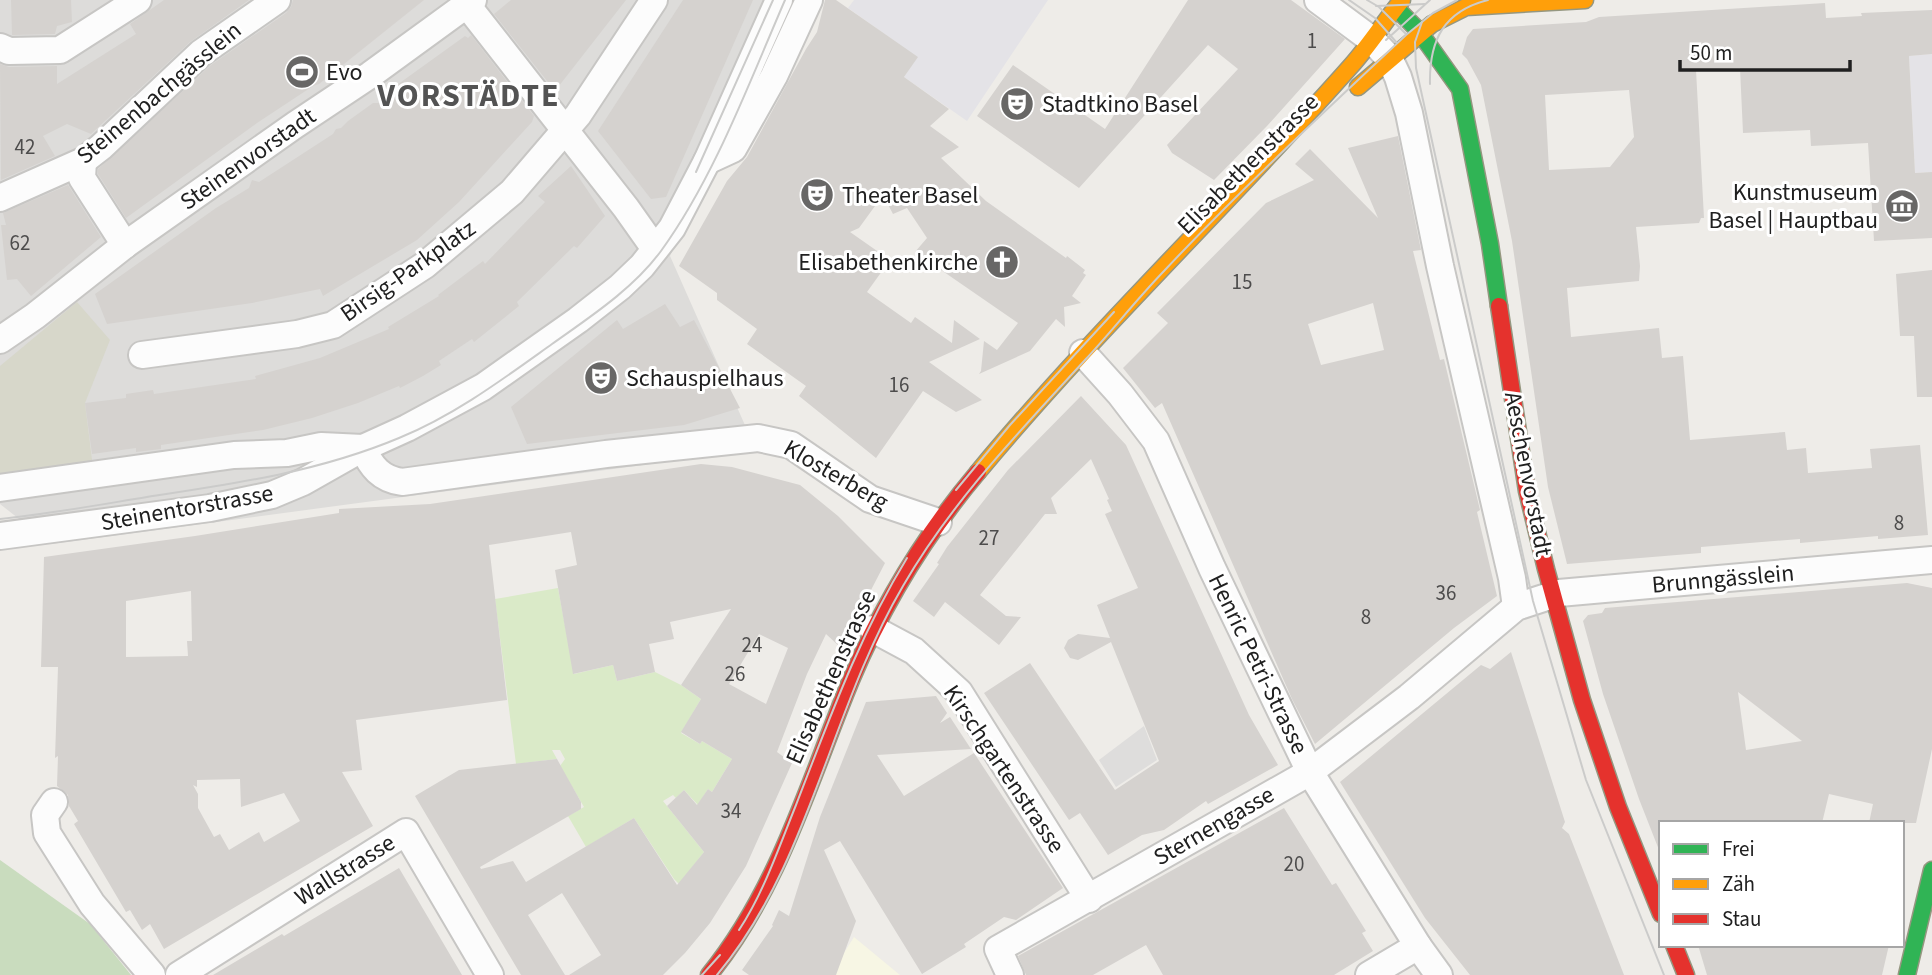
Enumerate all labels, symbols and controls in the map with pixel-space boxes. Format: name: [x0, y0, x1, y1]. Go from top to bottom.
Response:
street label: Steinenbachgässlein: [69, 13, 249, 173]
house number: 1: [1307, 26, 1317, 56]
scale bar: [1680, 28, 1850, 72]
text: 50 m: [1690, 38, 1732, 68]
sports icon: Evo: [283, 53, 321, 91]
place label: Evo: [326, 55, 363, 90]
district label: VORSTÄDTE: [376, 73, 561, 119]
theatre icon: Stadtkino Basel: [998, 85, 1036, 123]
street label: Elisabethenstrasse: [1169, 85, 1327, 243]
place label: Stadtkino Basel: [1042, 87, 1198, 122]
street label: Steinenvorstadt: [173, 99, 323, 219]
house number: 42: [15, 132, 35, 162]
place label: Kunstmuseum Basel | Hauptbau: [1708, 175, 1878, 238]
theatre icon: Theater Basel: [798, 176, 836, 214]
place label: Theater Basel: [842, 178, 978, 213]
museum icon: Kunstmuseum Basel | Hauptbau: [1883, 187, 1921, 225]
street label: Birsig-Parkplatz: [333, 211, 483, 331]
house number: 62: [10, 228, 30, 258]
church icon: Elisabethenkirche: [983, 243, 1021, 281]
place label: Elisabethenkirche: [798, 245, 978, 280]
house number: 15: [1232, 267, 1252, 297]
theatre icon: Schauspielhaus: [582, 359, 620, 397]
place label: Schauspielhaus: [626, 361, 784, 396]
house number: 16: [889, 370, 909, 400]
street label: Aeschenvorstadt: [1495, 389, 1561, 559]
street label: Klosterberg: [777, 431, 895, 519]
street label: Steinentorstrasse: [98, 476, 276, 540]
house number: 8: [1894, 508, 1904, 538]
house number: 27: [979, 523, 999, 553]
street label: Brunngässlein: [1650, 555, 1796, 603]
street label: Henric Petri-Strasse: [1199, 568, 1317, 760]
house number: 36: [1436, 578, 1456, 608]
street label: Elisabethenstrasse: [777, 584, 885, 770]
house number: 8: [1361, 602, 1371, 632]
house number: 24: [742, 630, 762, 660]
house number: 26: [725, 659, 745, 689]
street label: Kirschgartenstrasse: [935, 678, 1073, 860]
street label: Sternengasse: [1147, 777, 1281, 875]
house number: 34: [721, 796, 741, 826]
legend: [1659, 821, 1904, 947]
street label: Wallstrasse: [288, 825, 402, 915]
text: Frei: [1722, 834, 1755, 864]
house number: 20: [1284, 849, 1304, 879]
text: Zäh: [1722, 869, 1755, 899]
text: Stau: [1722, 904, 1761, 934]

